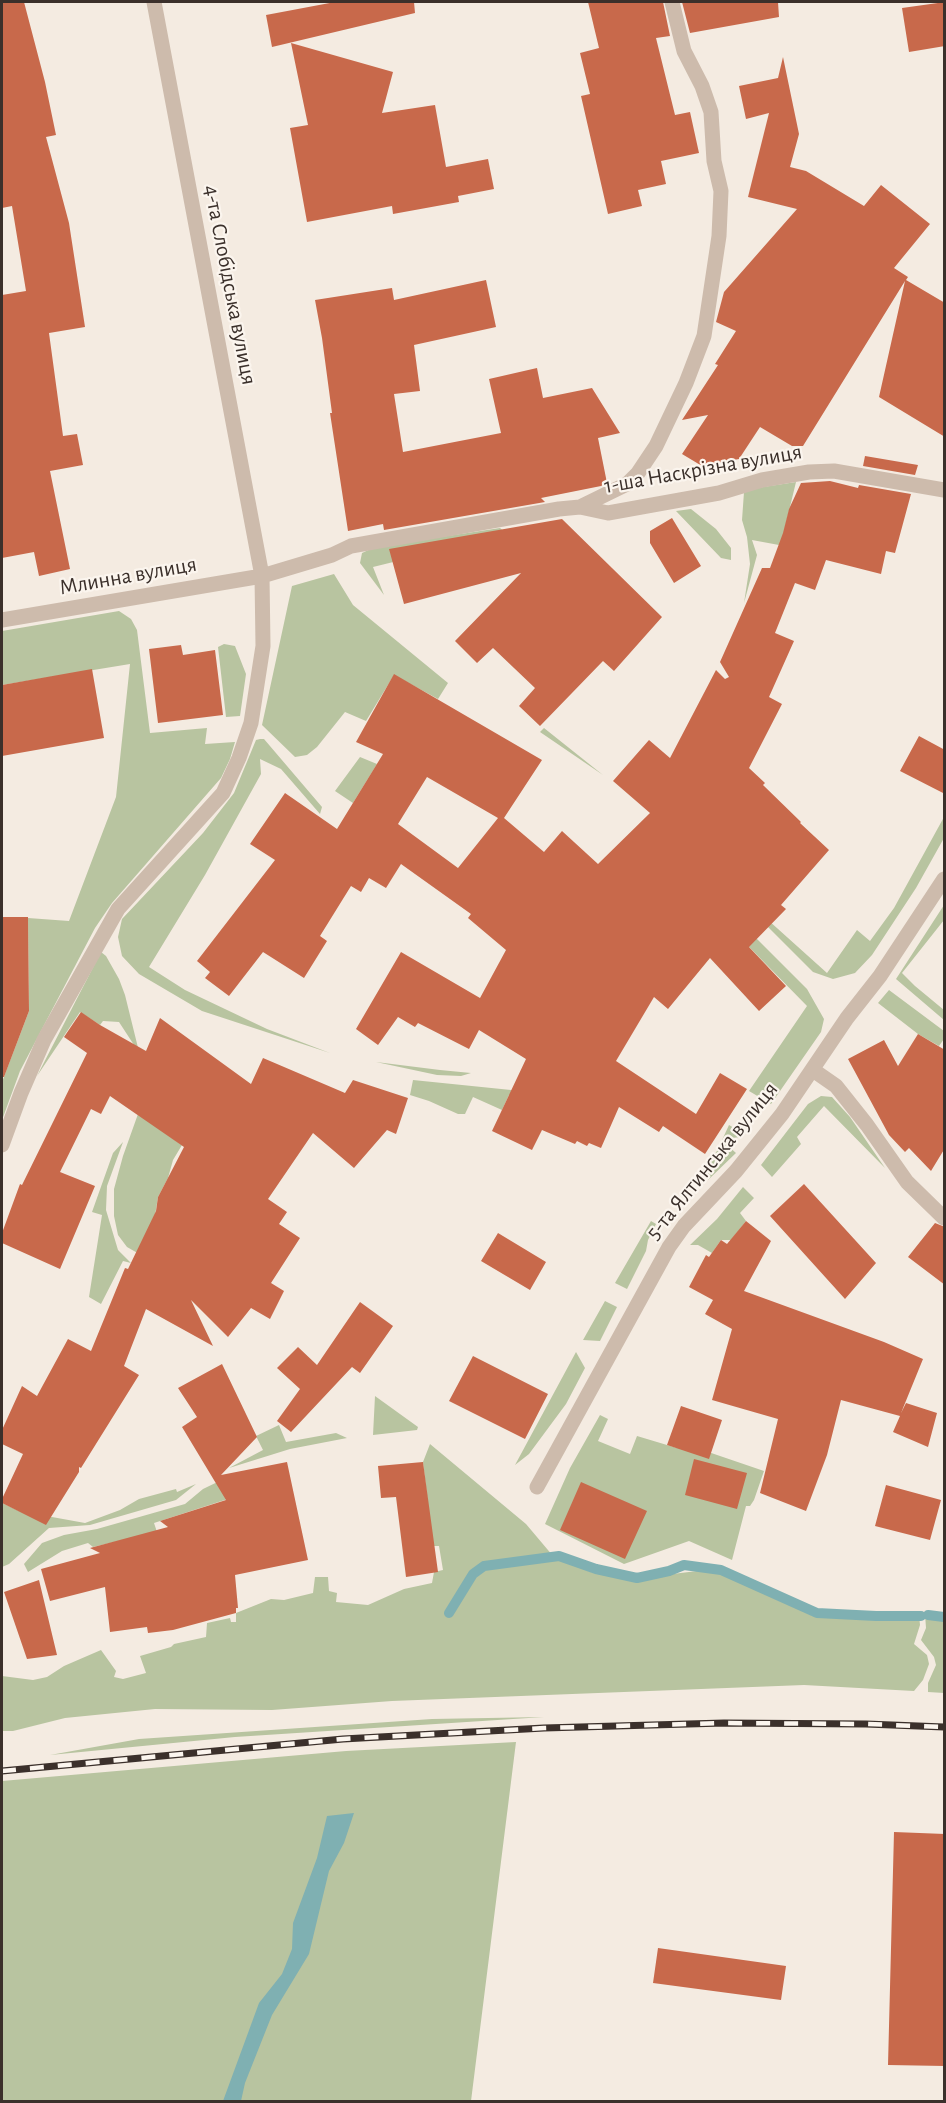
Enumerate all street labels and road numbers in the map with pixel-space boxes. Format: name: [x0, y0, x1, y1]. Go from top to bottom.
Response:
street label: 4-та Слобідська вулиця: [198, 183, 262, 387]
street label: 1-ша Наскрізна вулиця: [602, 439, 804, 499]
street label: Млинна вулиця: [57, 551, 199, 601]
street label: 5-та Ялтинська вулиця: [640, 1077, 784, 1245]

